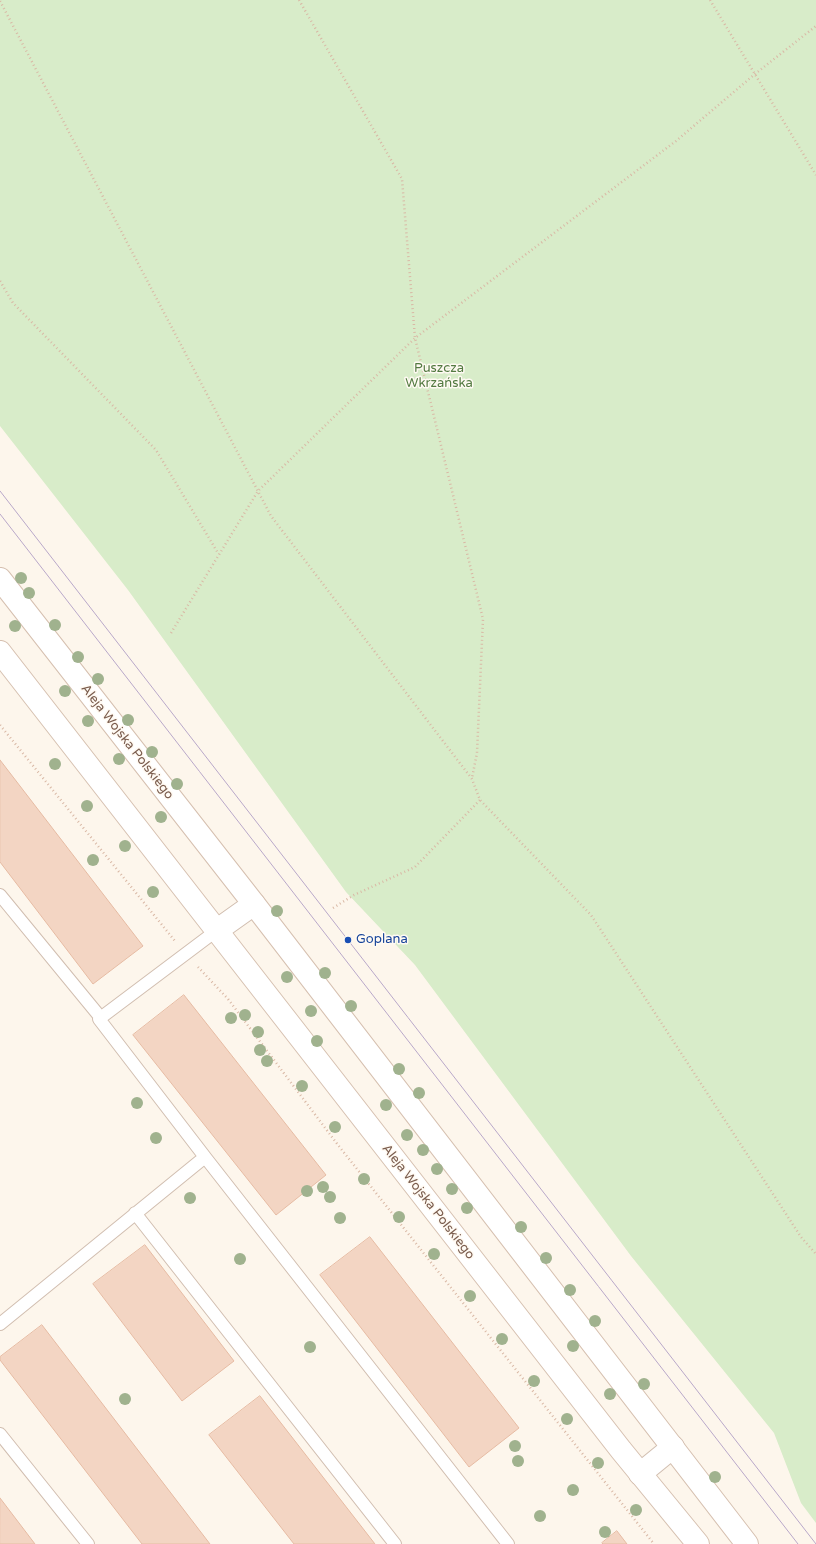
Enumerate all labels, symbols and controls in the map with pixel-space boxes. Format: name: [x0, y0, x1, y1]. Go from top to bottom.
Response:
park label: Puszcza Wkrzańska: [405, 361, 473, 392]
street label: Aleja Wojska Polskiego: [77, 681, 177, 803]
place label: Goplana: [356, 932, 408, 948]
marker: Goplana: [343, 935, 353, 945]
street label: Aleja Wojska Polskiego: [378, 1141, 478, 1263]

